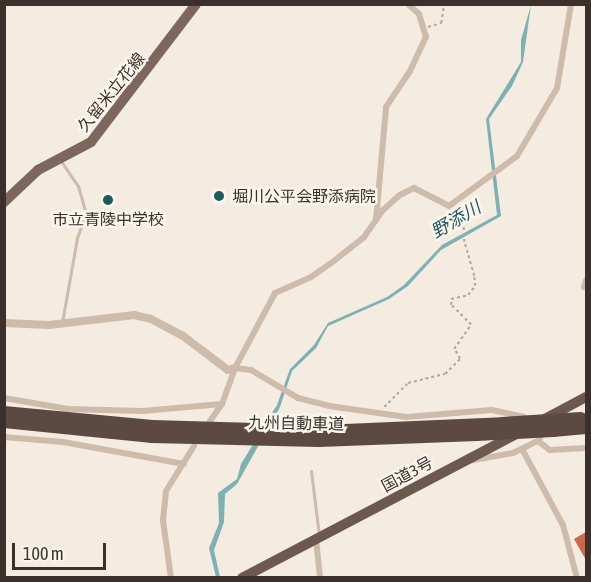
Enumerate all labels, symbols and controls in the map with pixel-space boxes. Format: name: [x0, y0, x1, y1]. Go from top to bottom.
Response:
street label: 久留米立花線: [73, 49, 149, 135]
place label: 堀川公平会野添病院: [232, 186, 376, 206]
marker: 堀川公平会野添病院: [210, 187, 228, 205]
marker: 市立青陵中学校: [101, 193, 115, 207]
water label: 野添川: [427, 197, 485, 243]
place label: 市立青陵中学校: [52, 209, 164, 229]
street label: 九州自動車道: [248, 413, 344, 433]
street label: 国道3号: [378, 452, 436, 496]
scale bar: [15, 531, 110, 569]
text: 100 m: [23, 543, 64, 564]

